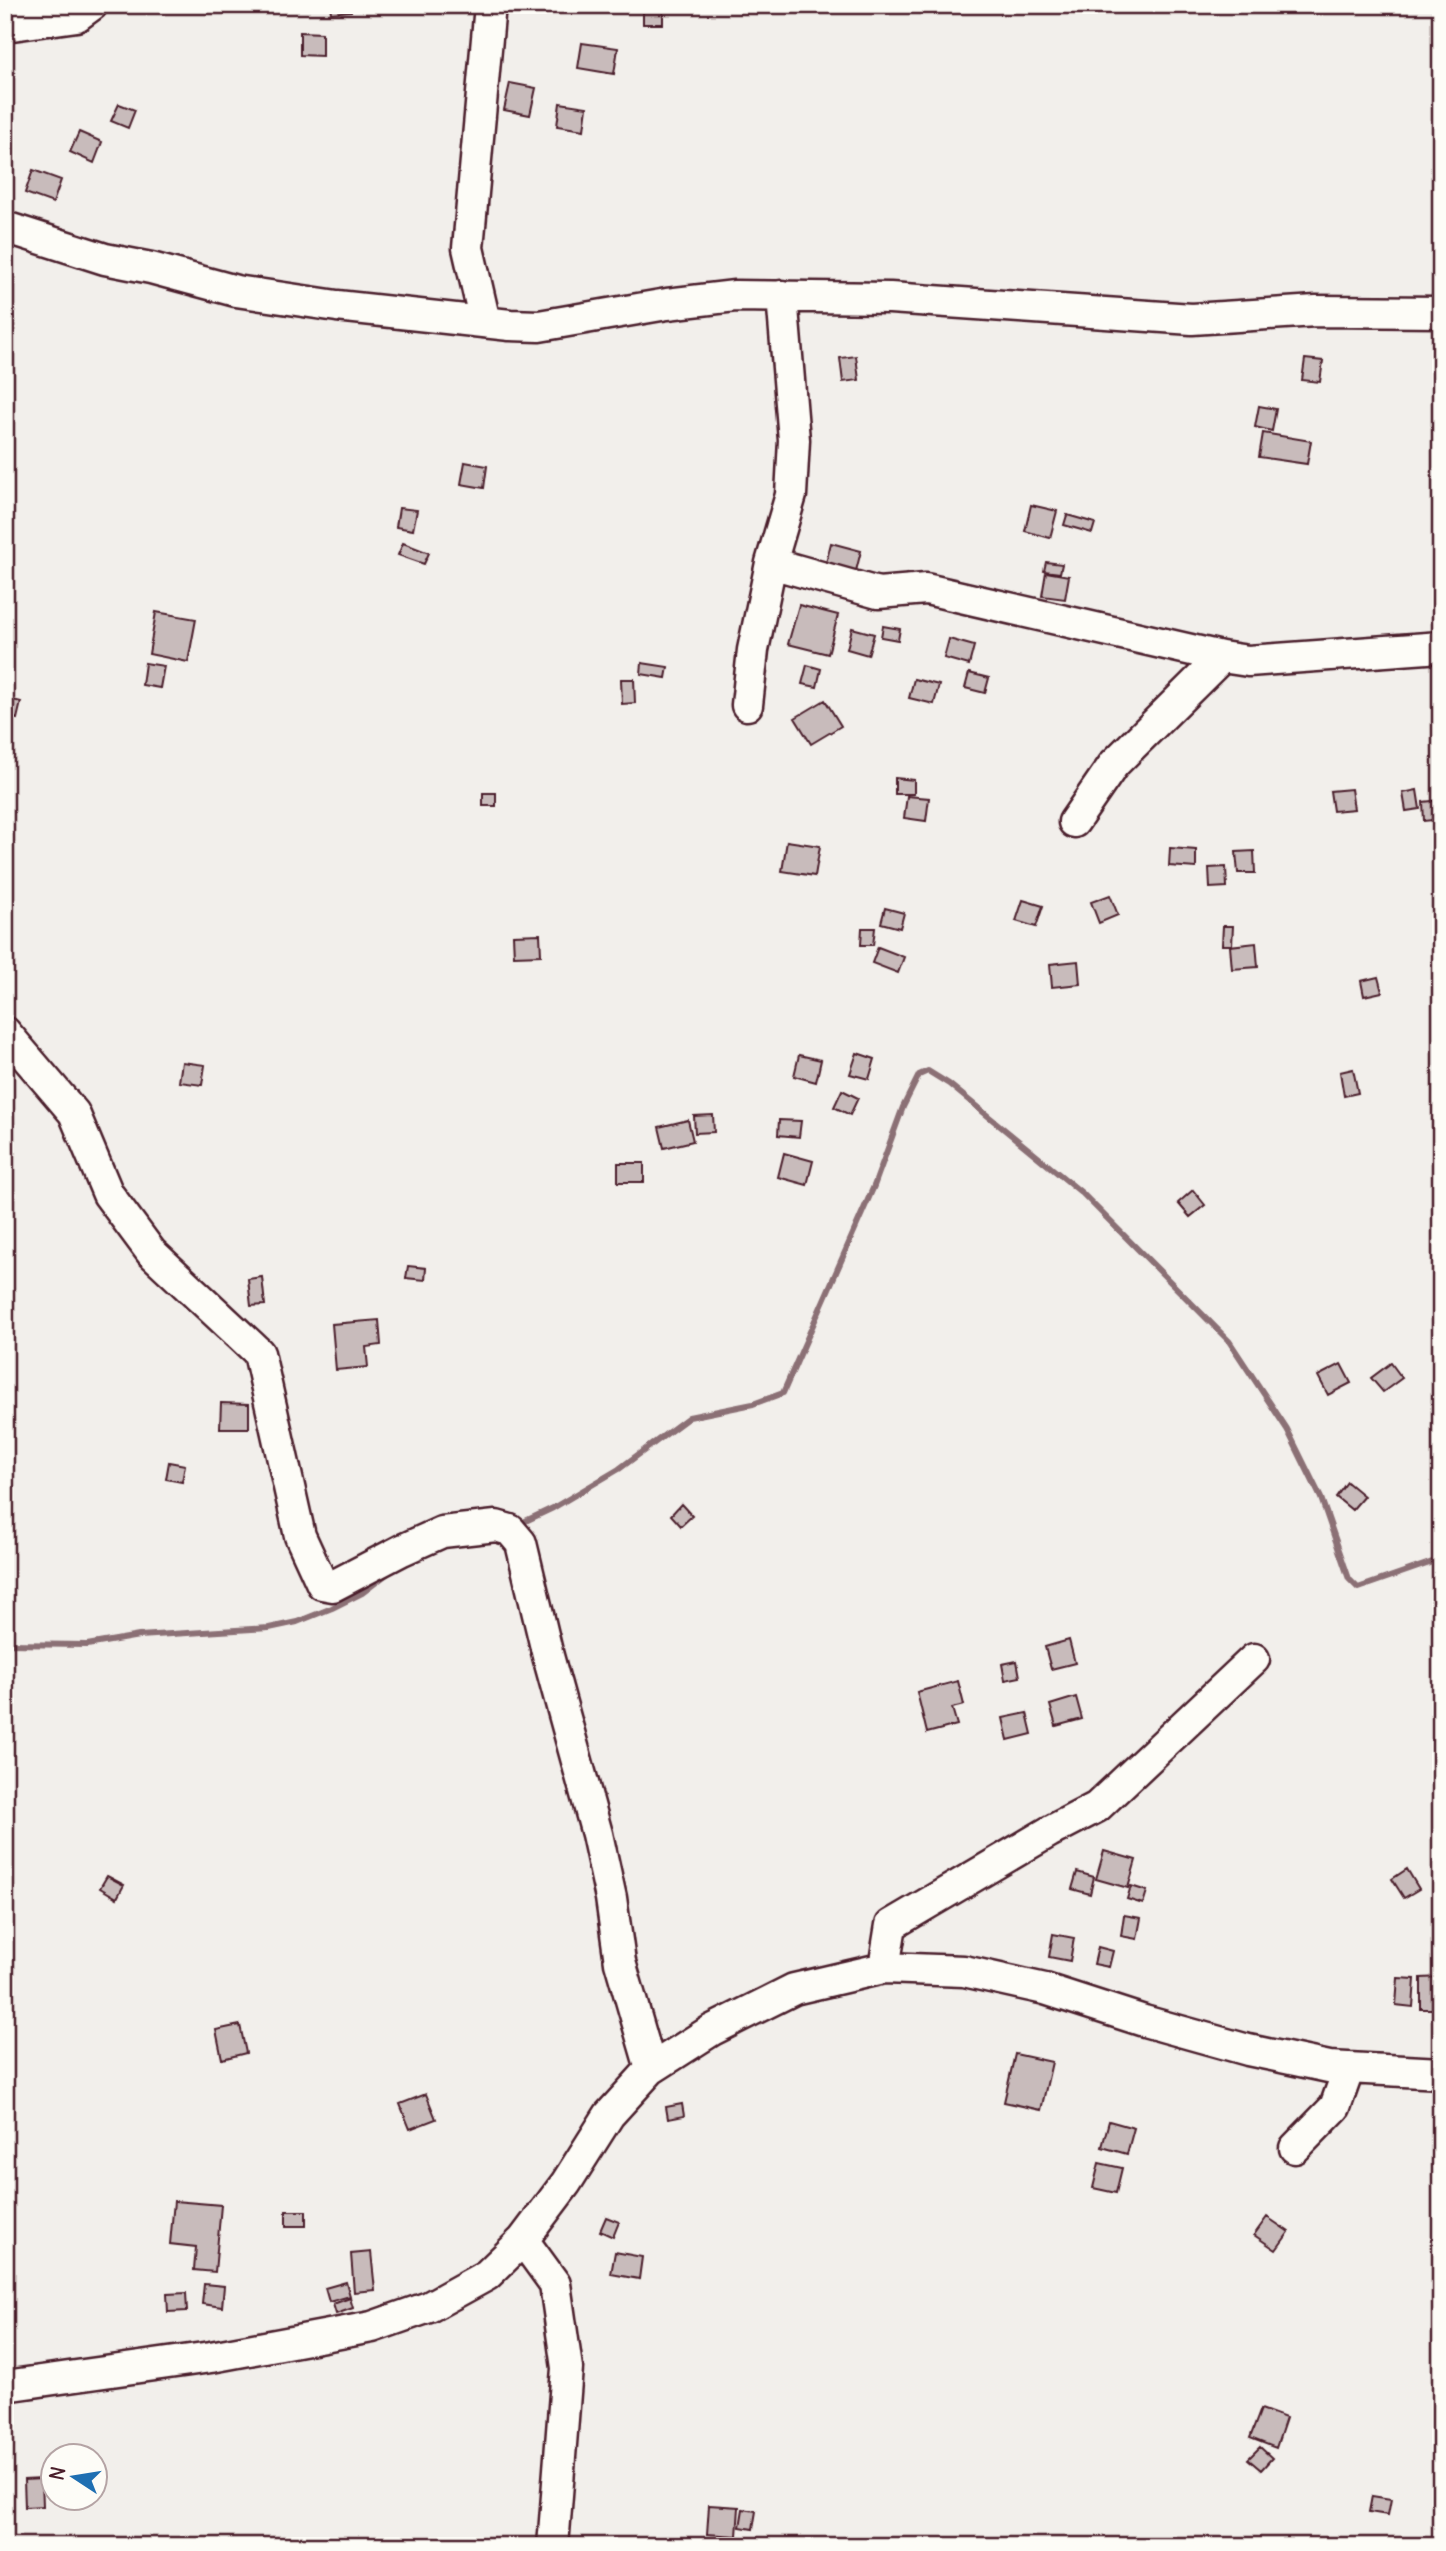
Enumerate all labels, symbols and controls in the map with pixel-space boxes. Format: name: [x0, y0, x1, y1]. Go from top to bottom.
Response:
north arrow: [38, 2442, 108, 2512]
text: N: [44, 2465, 70, 2482]

